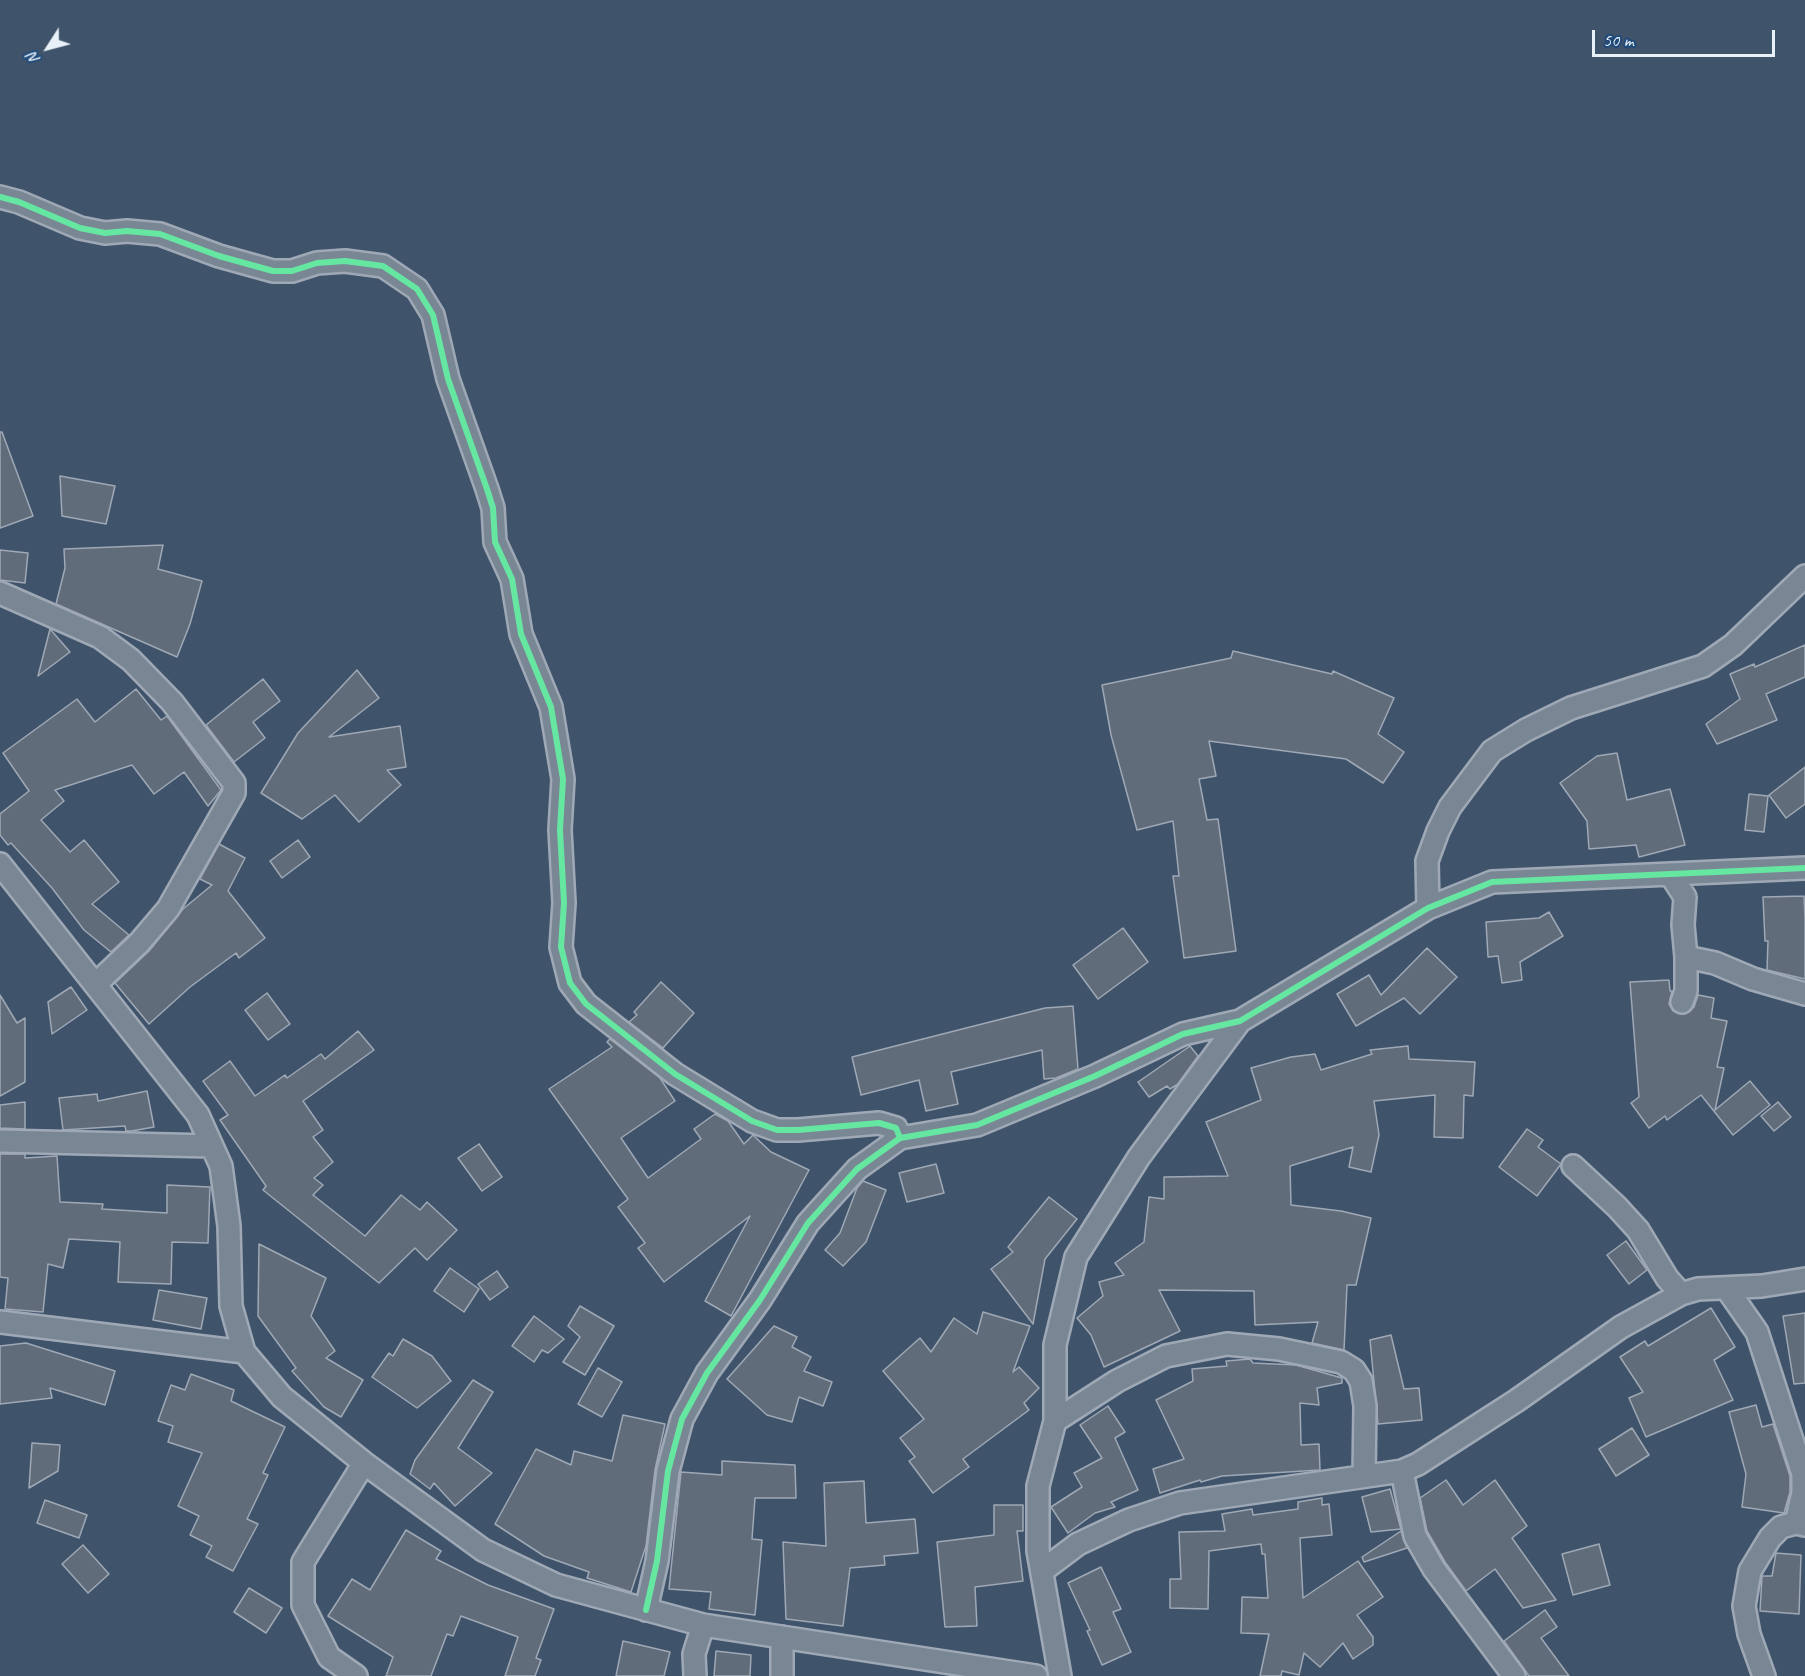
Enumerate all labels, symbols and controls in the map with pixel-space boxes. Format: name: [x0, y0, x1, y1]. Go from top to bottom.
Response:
north arrow: [18, 18, 78, 78]
scale bar: [1595, 18, 1778, 56]
text: 50 m: [1603, 29, 1634, 51]
text: N: [22, 49, 44, 68]

